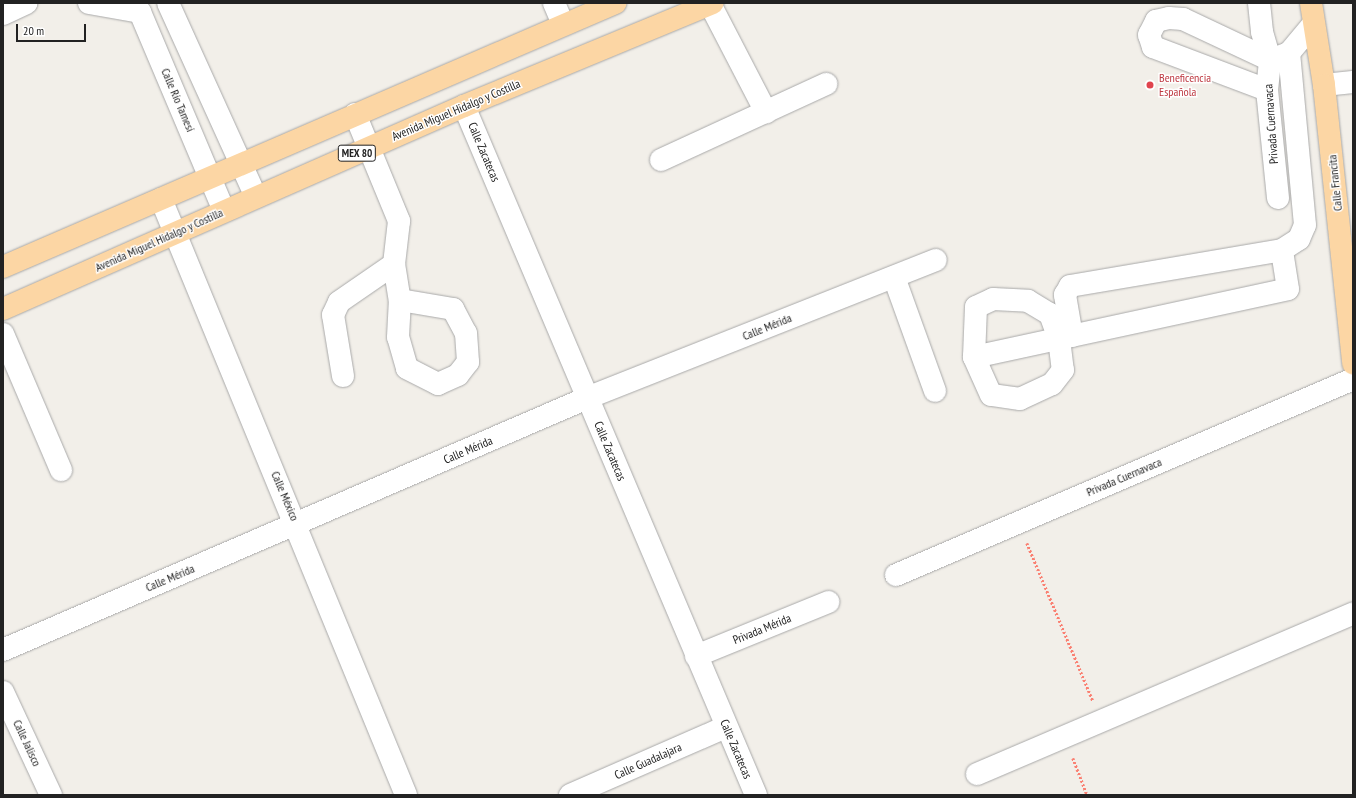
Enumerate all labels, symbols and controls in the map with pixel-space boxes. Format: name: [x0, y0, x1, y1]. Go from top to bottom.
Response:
scale bar: [18, 16, 88, 42]
text: 20 m: [23, 23, 44, 38]
street label: Calle Río Tamesí: [158, 66, 198, 134]
place label: Beneficencia Española: [1159, 71, 1211, 99]
street label: Avenida Miguel Hidalgo y Costilla: [389, 76, 523, 144]
marker: Beneficencia Española: [1144, 79, 1156, 91]
street label: Privada Cuernavaca: [1261, 83, 1281, 165]
street label: Calle Zacatecas: [465, 120, 503, 184]
road number: MEX 80: [337, 144, 377, 162]
street label: Calle Francita: [1325, 154, 1345, 212]
street label: Avenida Miguel Hidalgo y Costilla: [93, 205, 225, 275]
street label: Calle Mérida: [740, 311, 794, 343]
street label: Calle Zacatecas: [591, 419, 629, 483]
street label: Calle Mérida: [441, 433, 495, 467]
street label: Privada Cuernavaca: [1084, 455, 1164, 499]
street label: Calle México: [268, 469, 302, 523]
street label: Calle Mérida: [143, 561, 197, 595]
street label: Privada Mérida: [731, 611, 793, 647]
street label: Calle Jalisco: [10, 717, 44, 769]
street label: Calle Zacatecas: [717, 717, 755, 781]
street label: Calle Guadalajara: [612, 740, 684, 782]

